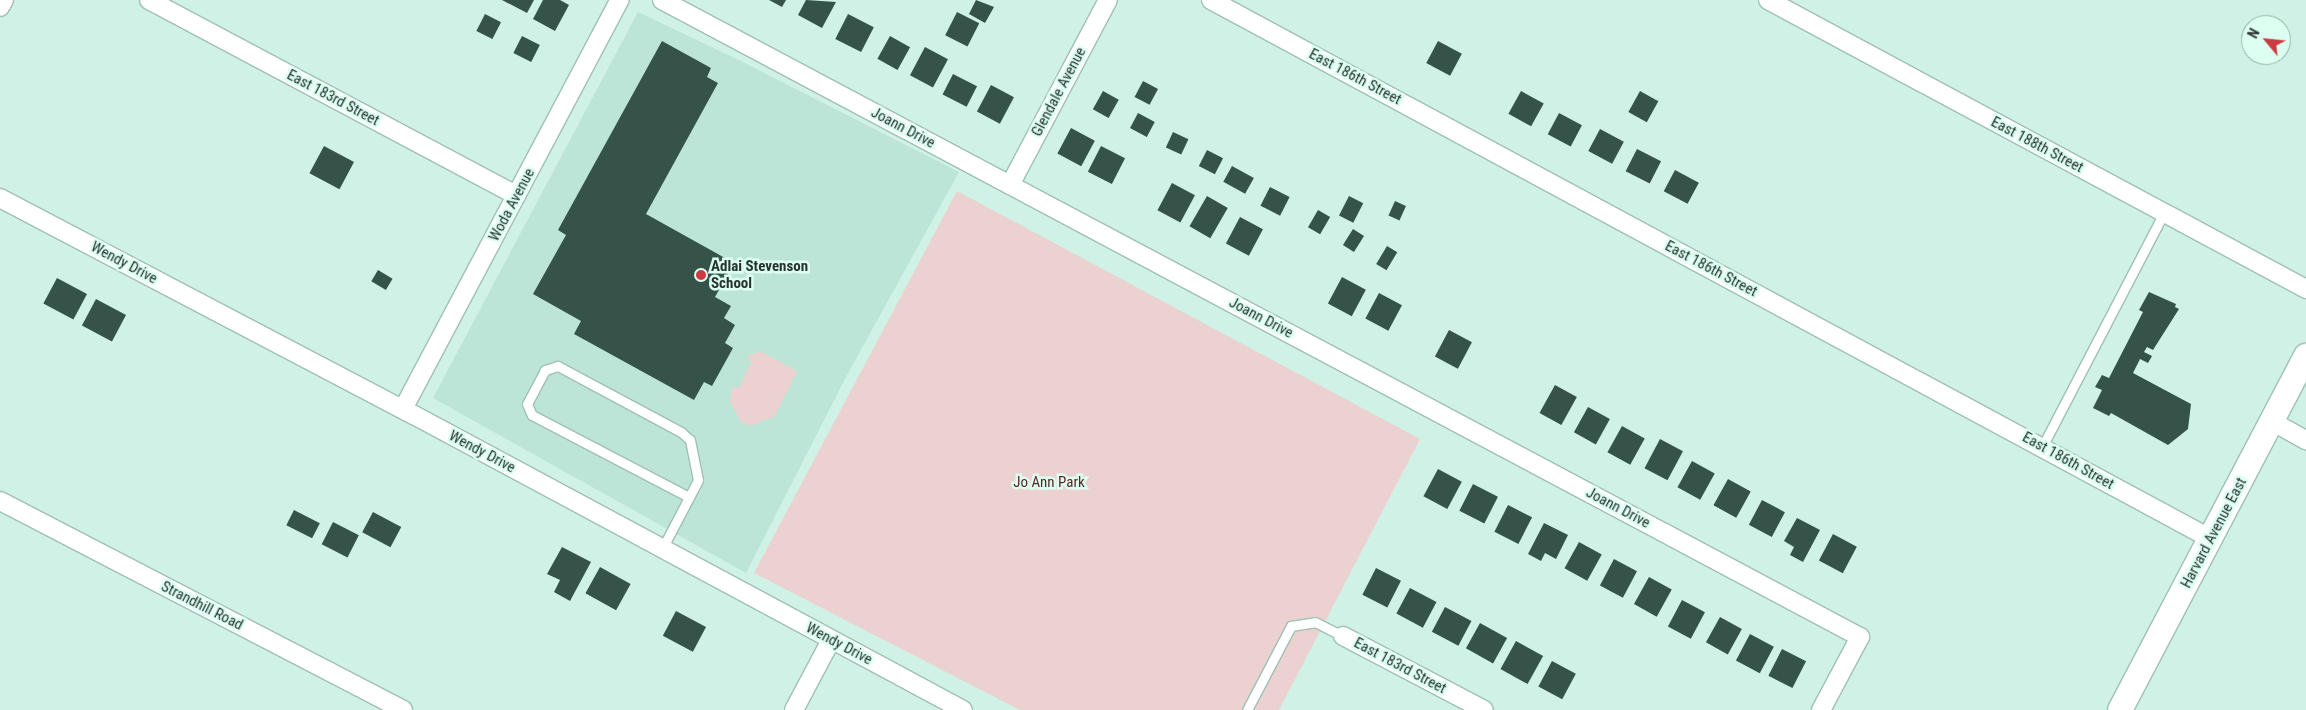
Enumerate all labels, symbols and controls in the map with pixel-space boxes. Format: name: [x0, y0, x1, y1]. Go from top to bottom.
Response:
north arrow: [2241, 15, 2291, 65]
text: N: [2245, 26, 2263, 41]
street label: Glendale Avenue: [1028, 44, 1090, 140]
street label: East 186th Street: [1306, 45, 1404, 109]
street label: East 183rd Street: [284, 66, 382, 130]
street label: Joann Drive: [868, 104, 938, 152]
street label: East 188th Street: [1988, 113, 2086, 177]
street label: Woda Avenue: [485, 165, 539, 245]
street label: East 186th Street: [1662, 237, 1760, 301]
street label: Wendy Drive: [88, 238, 160, 288]
place label: Adlai Stevenson School: [711, 257, 808, 292]
marker: Adlai Stevenson School: [695, 269, 707, 281]
street label: Joann Drive: [1226, 294, 1296, 342]
street label: Wendy Drive: [446, 427, 518, 477]
street label: East 186th Street: [2019, 428, 2117, 494]
park label: Jo Ann Park: [1013, 474, 1085, 492]
street label: Harvard Avenue East: [2177, 475, 2251, 591]
street label: Joann Drive: [1583, 484, 1653, 532]
street label: Strandhill Road: [158, 578, 246, 634]
street label: Wendy Drive: [803, 619, 875, 669]
street label: East 183rd Street: [1351, 634, 1449, 698]

